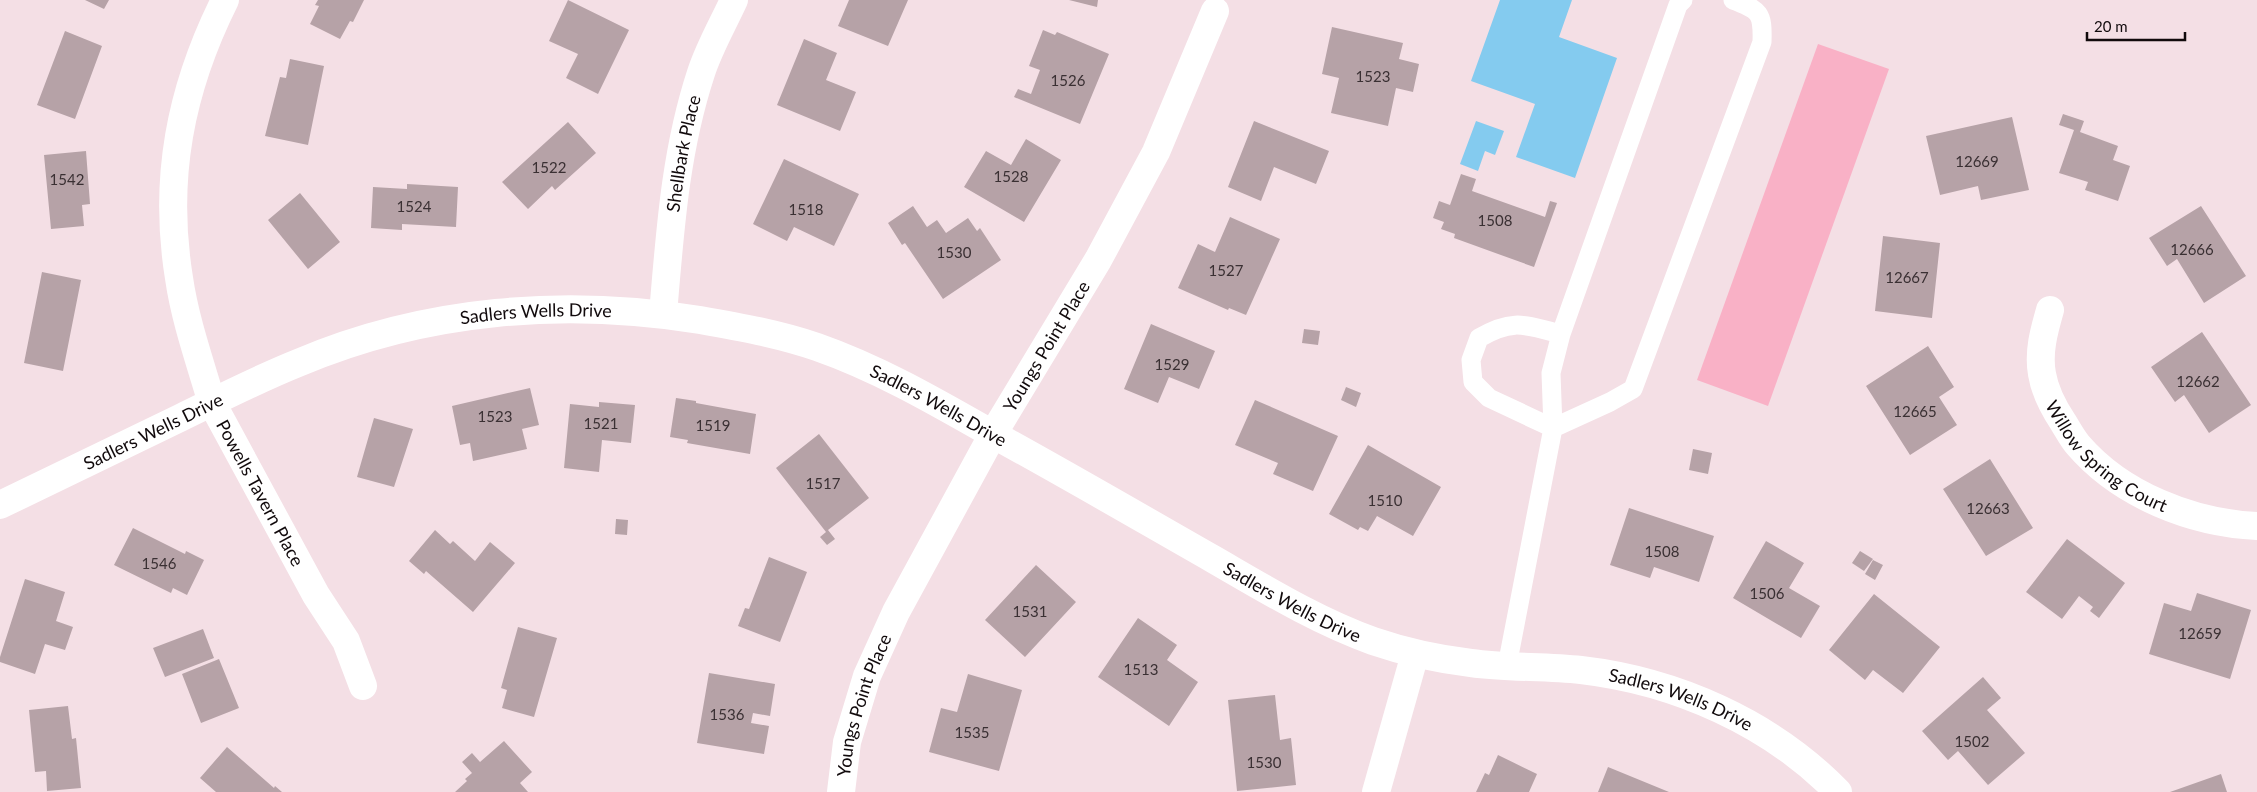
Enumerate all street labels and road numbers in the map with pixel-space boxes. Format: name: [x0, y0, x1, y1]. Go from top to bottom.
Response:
street label: Shellbark Place: [662, 92, 705, 213]
street label: Youngs Point Place: [998, 277, 1094, 416]
street label: Sadlers Wells Drive: [459, 298, 612, 328]
street label: Sadlers Wells Drive: [867, 359, 1011, 451]
street label: Sadlers Wells Drive: [80, 388, 226, 474]
street label: Willow Spring Court: [2041, 396, 2171, 517]
street label: Powells Tavern Place: [212, 416, 309, 570]
street label: Sadlers Wells Drive: [1220, 557, 1364, 646]
street label: Youngs Point Place: [832, 630, 896, 778]
street label: Sadlers Wells Drive: [1607, 663, 1757, 735]

